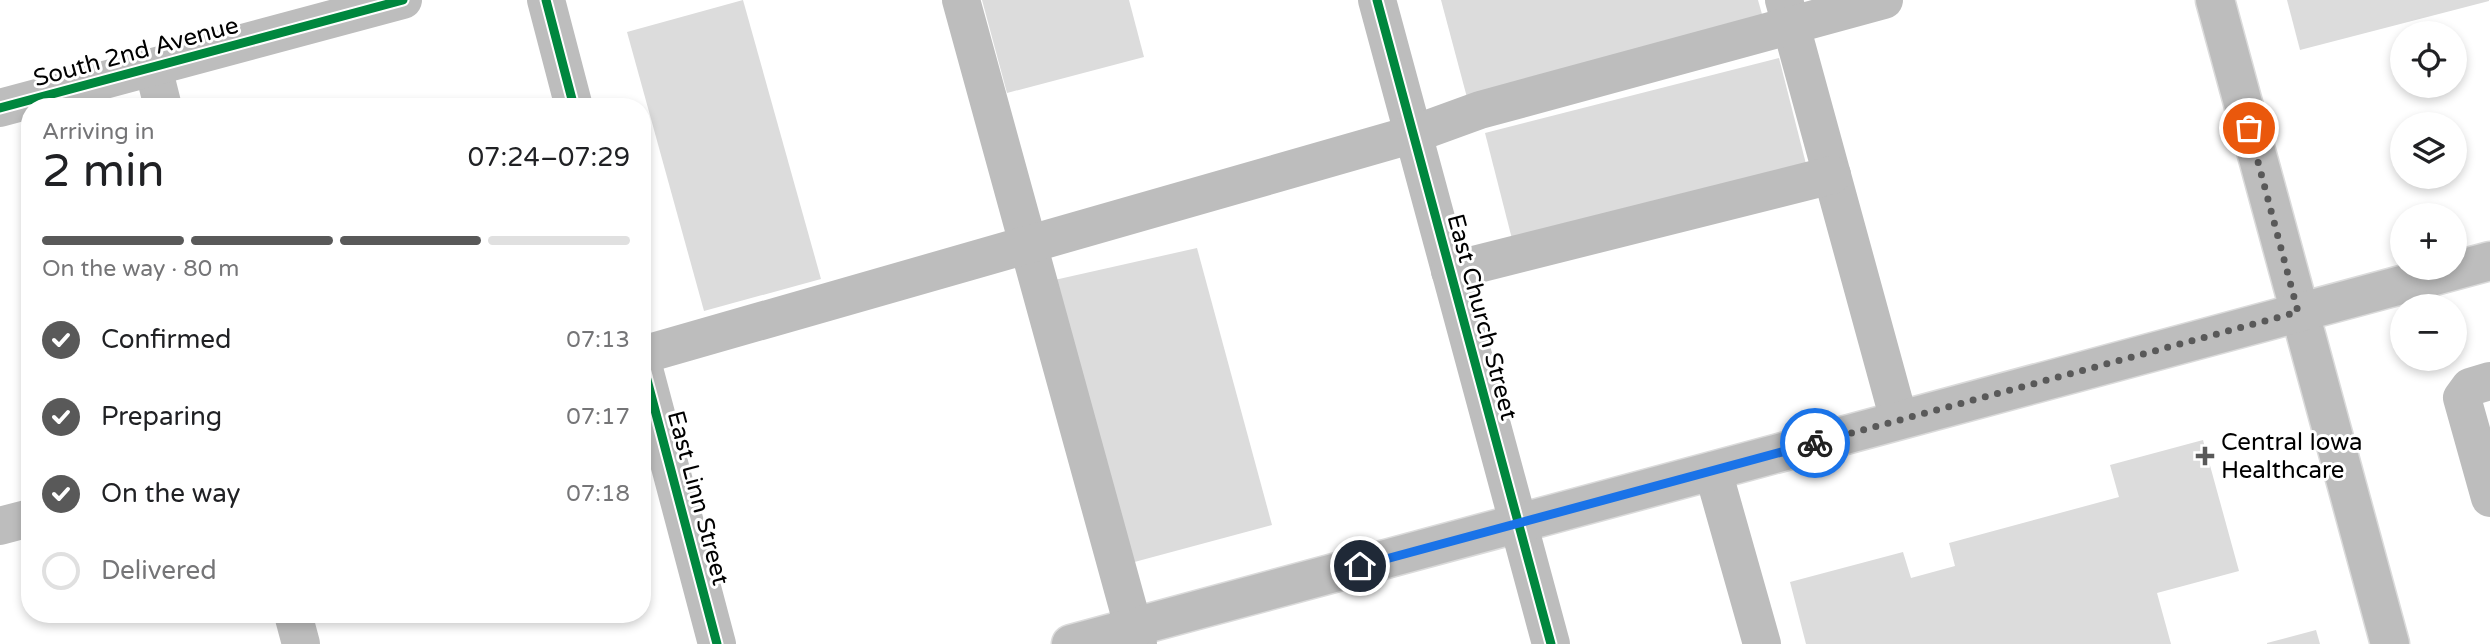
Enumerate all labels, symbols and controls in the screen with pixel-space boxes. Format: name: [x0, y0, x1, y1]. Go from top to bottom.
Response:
street label: South 2nd Avenue: [30, 11, 242, 93]
map controls: [2390, 21, 2467, 371]
button: locate: [2390, 21, 2467, 98]
pin: [2219, 98, 2279, 158]
icon: bag: [2230, 109, 2268, 147]
button: layers: [2390, 112, 2467, 189]
text: Arriving in: [42, 118, 155, 146]
text: 07:24–07:29: [468, 142, 630, 173]
text: 2 min: [42, 144, 165, 199]
button: +: [2390, 203, 2467, 280]
street label: East Church Street: [1441, 211, 1523, 423]
text: On the way · 80 m: [42, 255, 239, 283]
button: −: [2390, 294, 2467, 371]
icon: check: [42, 321, 80, 359]
text: Confirmed: [101, 324, 231, 355]
text: 07:13: [566, 326, 630, 354]
icon: check: [42, 398, 80, 436]
text: Preparing: [101, 401, 222, 432]
text: 07:17: [566, 403, 630, 431]
street label: East Linn Street: [661, 408, 735, 588]
courier: [1780, 408, 1850, 478]
icon: bike: [1796, 424, 1834, 462]
place label: Central Iowa Healthcare: [2221, 428, 2363, 485]
marker: Central Iowa Healthcare: [2195, 446, 2215, 466]
icon: check: [42, 475, 80, 513]
text: On the way: [101, 478, 241, 509]
text: 07:18: [566, 480, 630, 508]
pin: [1330, 536, 1390, 596]
icon: home: [1341, 547, 1379, 585]
text: Delivered: [101, 555, 217, 586]

